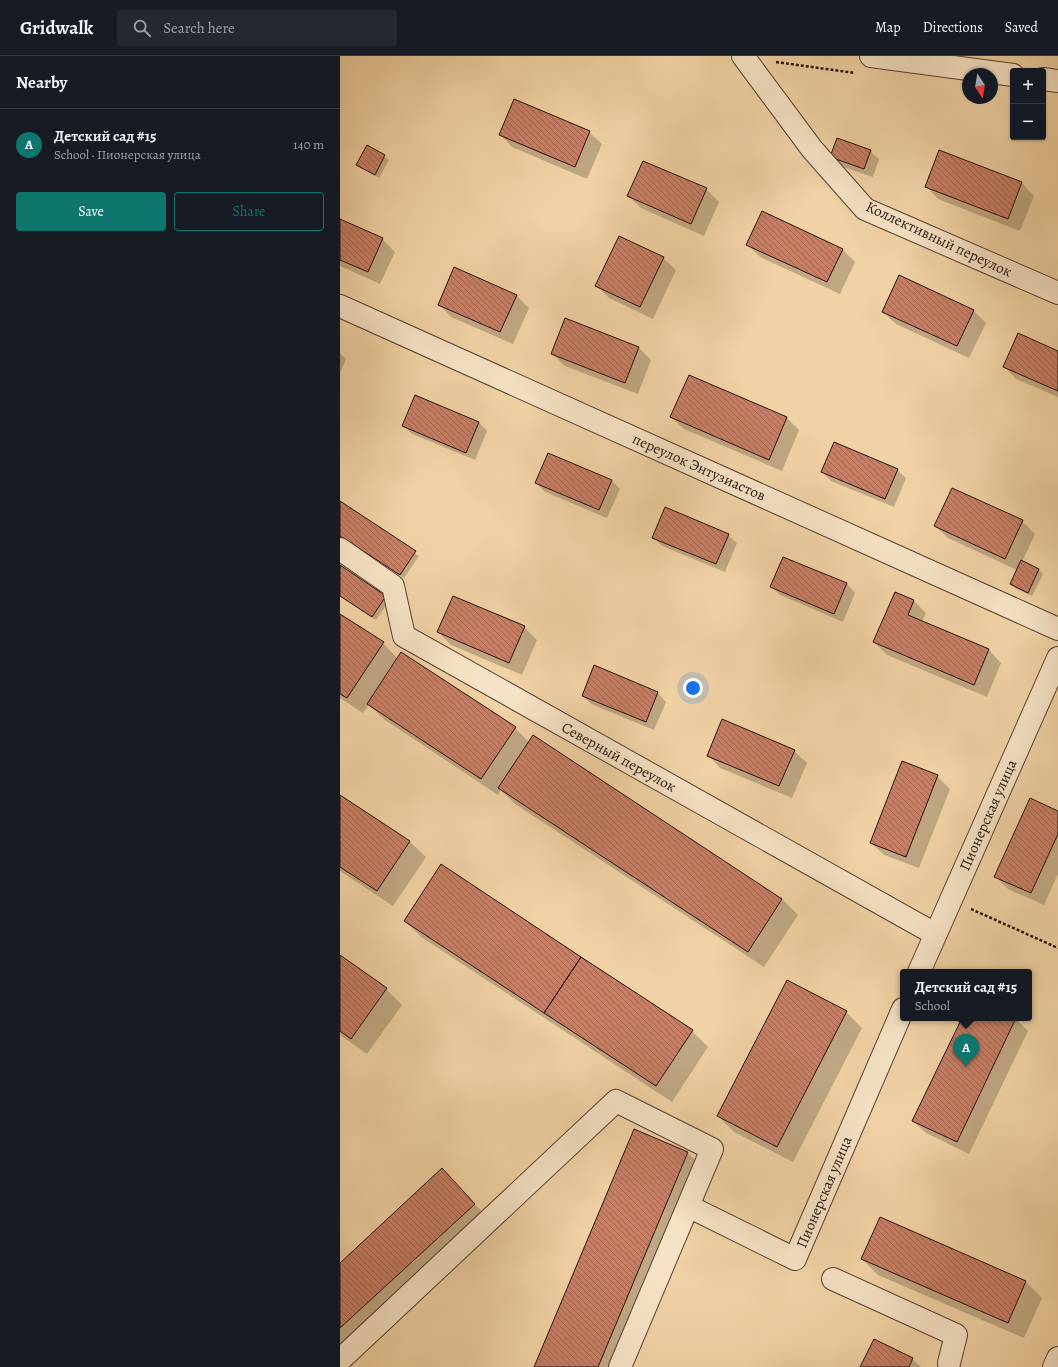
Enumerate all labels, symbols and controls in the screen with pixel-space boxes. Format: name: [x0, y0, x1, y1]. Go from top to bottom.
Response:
search box: [117, 10, 397, 46]
text: Gridwalk: [20, 15, 93, 41]
icon: search: [131, 17, 153, 39]
text: Search here: [163, 18, 235, 38]
text: Map: [875, 18, 901, 37]
text: Directions: [923, 18, 983, 37]
text: Saved: [1005, 18, 1038, 37]
north arrow: [962, 68, 998, 104]
map controls: [1010, 68, 1046, 140]
button: +: [1010, 68, 1046, 104]
text: Nearby: [16, 71, 67, 94]
button: −: [1010, 104, 1046, 140]
text: Детский сад #15: [54, 126, 157, 146]
text: A: [25, 136, 33, 153]
text: 140 m: [293, 136, 324, 153]
text: School · Пионерская улица: [54, 146, 201, 163]
button: Save: [16, 192, 166, 231]
button: Share: [174, 192, 324, 231]
street label: Коллективный переулок: [863, 196, 1015, 282]
street label: переулок Энтузиастов: [629, 429, 769, 505]
your location: [683, 678, 703, 698]
street label: Северный переулок: [558, 717, 680, 797]
street label: Пионерская улица: [955, 756, 1022, 874]
popup: [900, 969, 1032, 1021]
text: Детский сад #15: [915, 977, 1017, 997]
text: School: [915, 997, 950, 1014]
pin: A: [953, 1034, 979, 1067]
street label: Пионерская улица: [791, 1133, 857, 1251]

